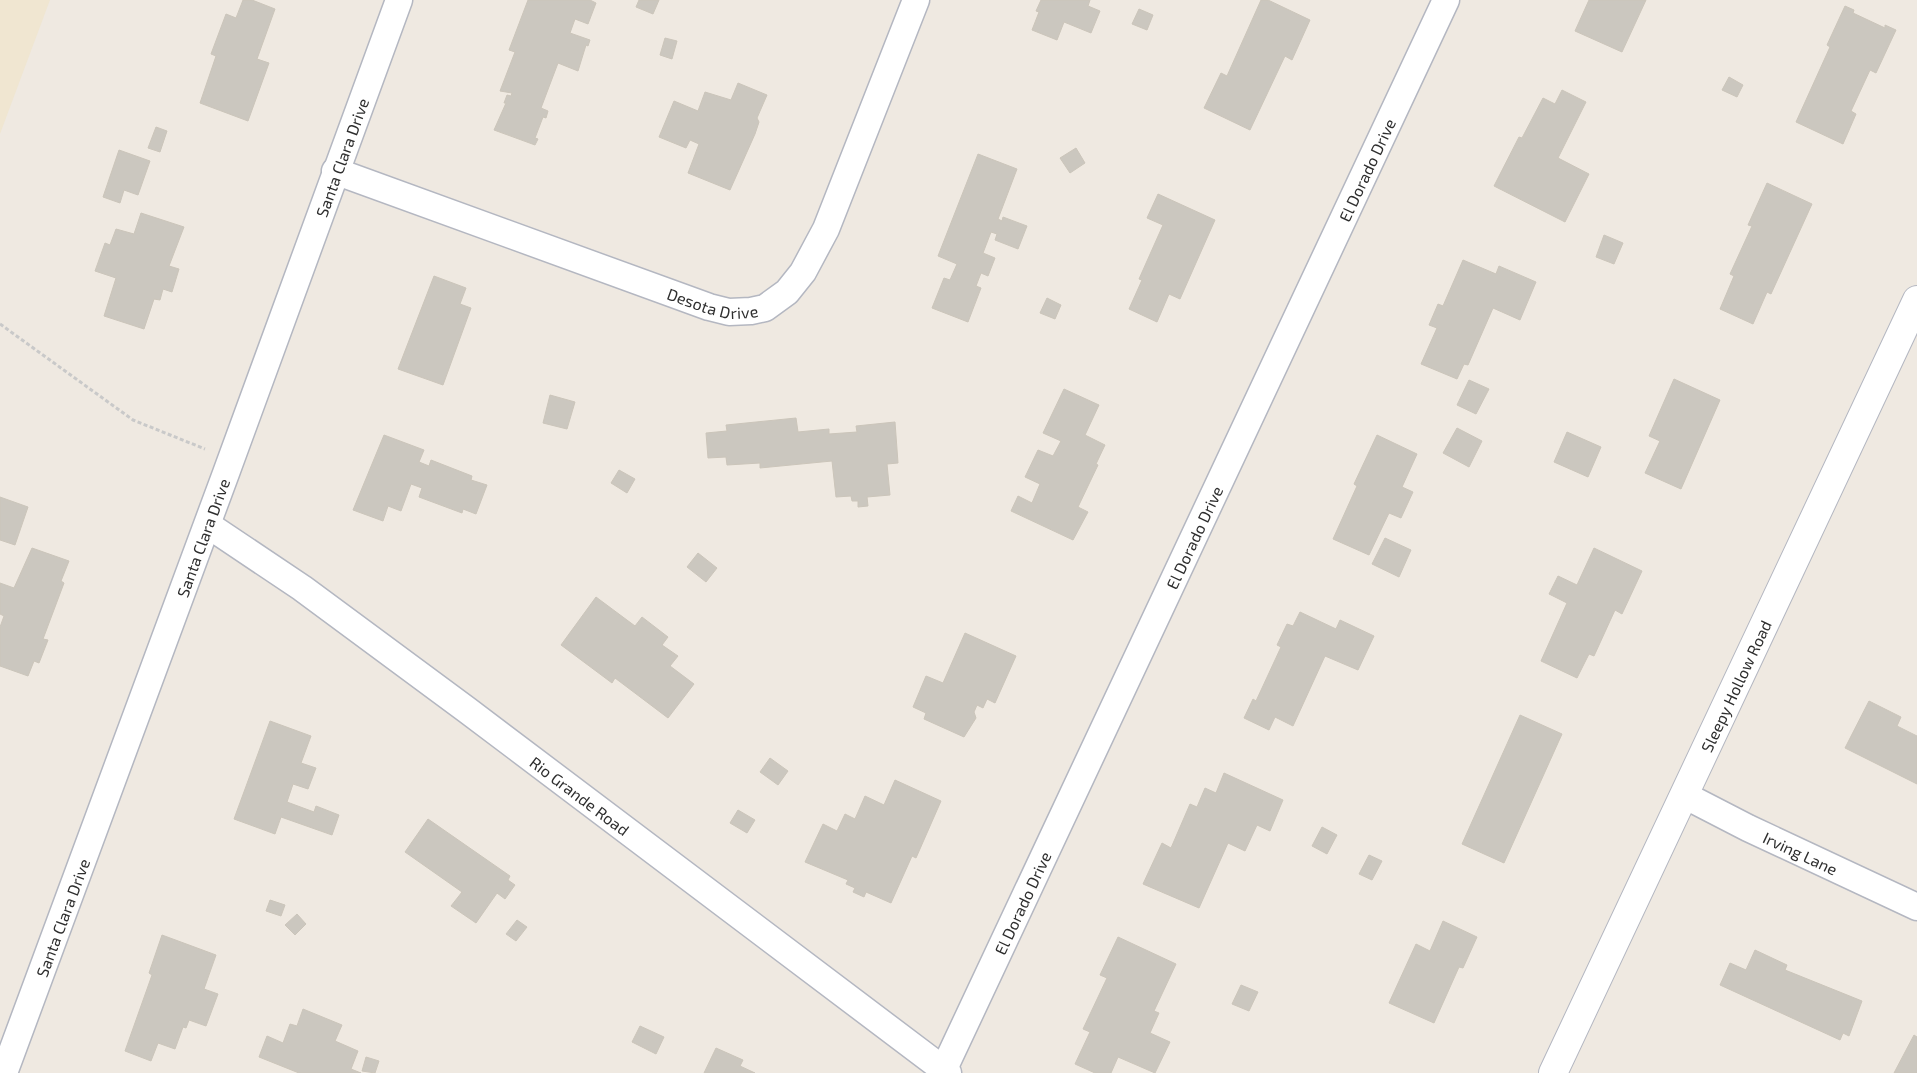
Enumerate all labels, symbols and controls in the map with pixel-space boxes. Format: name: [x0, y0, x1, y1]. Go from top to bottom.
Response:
street label: Santa Clara Drive: [311, 95, 372, 219]
street label: El Dorado Drive: [1334, 115, 1399, 224]
street label: Desota Drive: [665, 283, 760, 322]
street label: Santa Clara Drive: [172, 476, 233, 600]
street label: El Dorado Drive: [1161, 483, 1226, 592]
street label: Sleepy Hollow Road: [1696, 617, 1775, 755]
street label: Rio Grande Road: [527, 752, 633, 839]
street label: Irving Lane: [1760, 827, 1841, 878]
street label: El Dorado Drive: [990, 848, 1054, 957]
street label: Santa Clara Drive: [31, 856, 93, 979]

